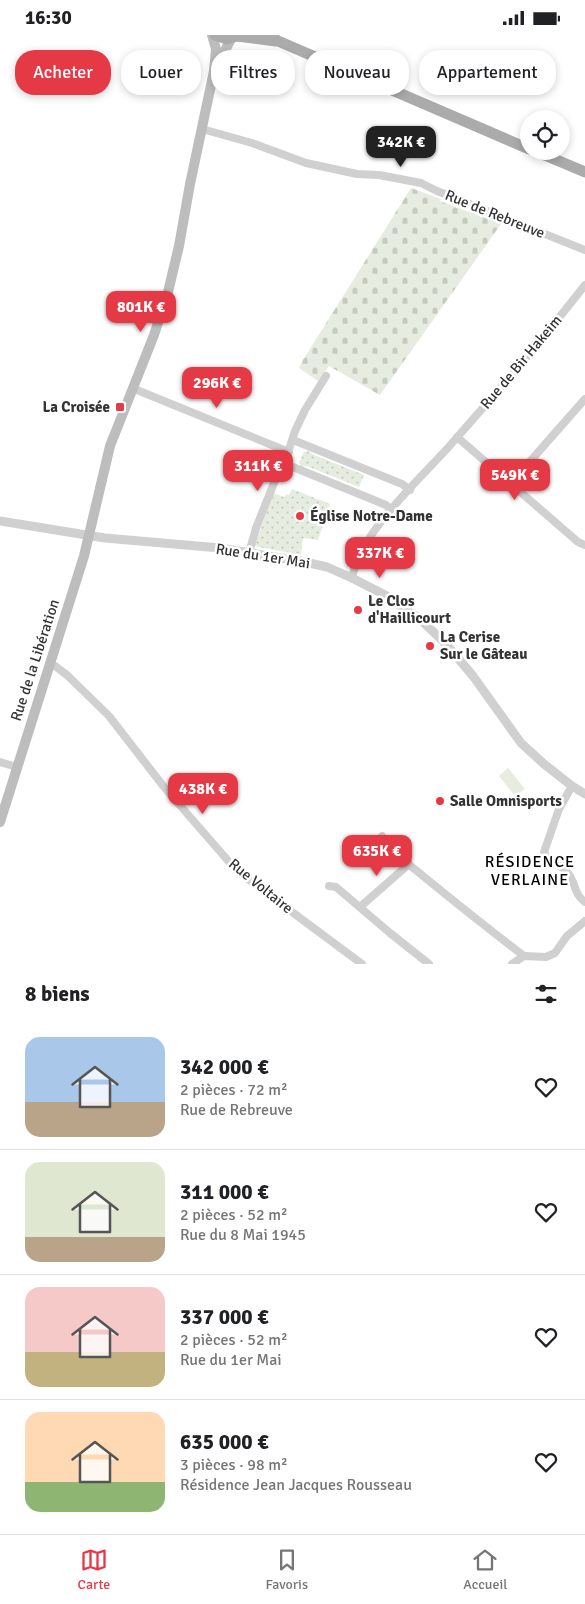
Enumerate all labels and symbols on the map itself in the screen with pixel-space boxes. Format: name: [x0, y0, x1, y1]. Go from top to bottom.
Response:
pin: 342K €: [360, 125, 442, 168]
street label: Rue de Rebreuve: [443, 186, 547, 242]
pin: 801K €: [100, 291, 182, 333]
street label: Rue de Bir Hakeim: [477, 311, 565, 413]
pin: 296K €: [176, 367, 258, 409]
place label: La Croisée: [42, 398, 110, 416]
marker: La Croisée: [114, 401, 126, 413]
pin: 311K €: [217, 449, 299, 492]
pin: 549K €: [474, 459, 556, 501]
place label: Église Notre-Dame: [310, 506, 433, 525]
marker: Église Notre-Dame: [294, 510, 306, 522]
pin: 337K €: [339, 537, 421, 579]
street label: Rue du 1er Mai: [214, 540, 312, 572]
place label: Le Clos d'Haillicourt: [368, 592, 451, 627]
street label: Rue de la Libération: [7, 597, 63, 723]
marker: Le Clos d'Haillicourt: [352, 604, 364, 616]
place label: La Cerise Sur le Gâteau: [440, 628, 527, 663]
marker: La Cerise Sur le Gâteau: [424, 640, 436, 652]
pin: 438K €: [162, 773, 244, 815]
place label: Salle Omnisports: [450, 792, 562, 810]
marker: Salle Omnisports: [434, 795, 446, 807]
pin: 635K €: [336, 835, 418, 877]
district label: RÉSIDENCE VERLAINE: [485, 852, 575, 890]
street label: Rue Voltaire: [225, 855, 297, 917]

